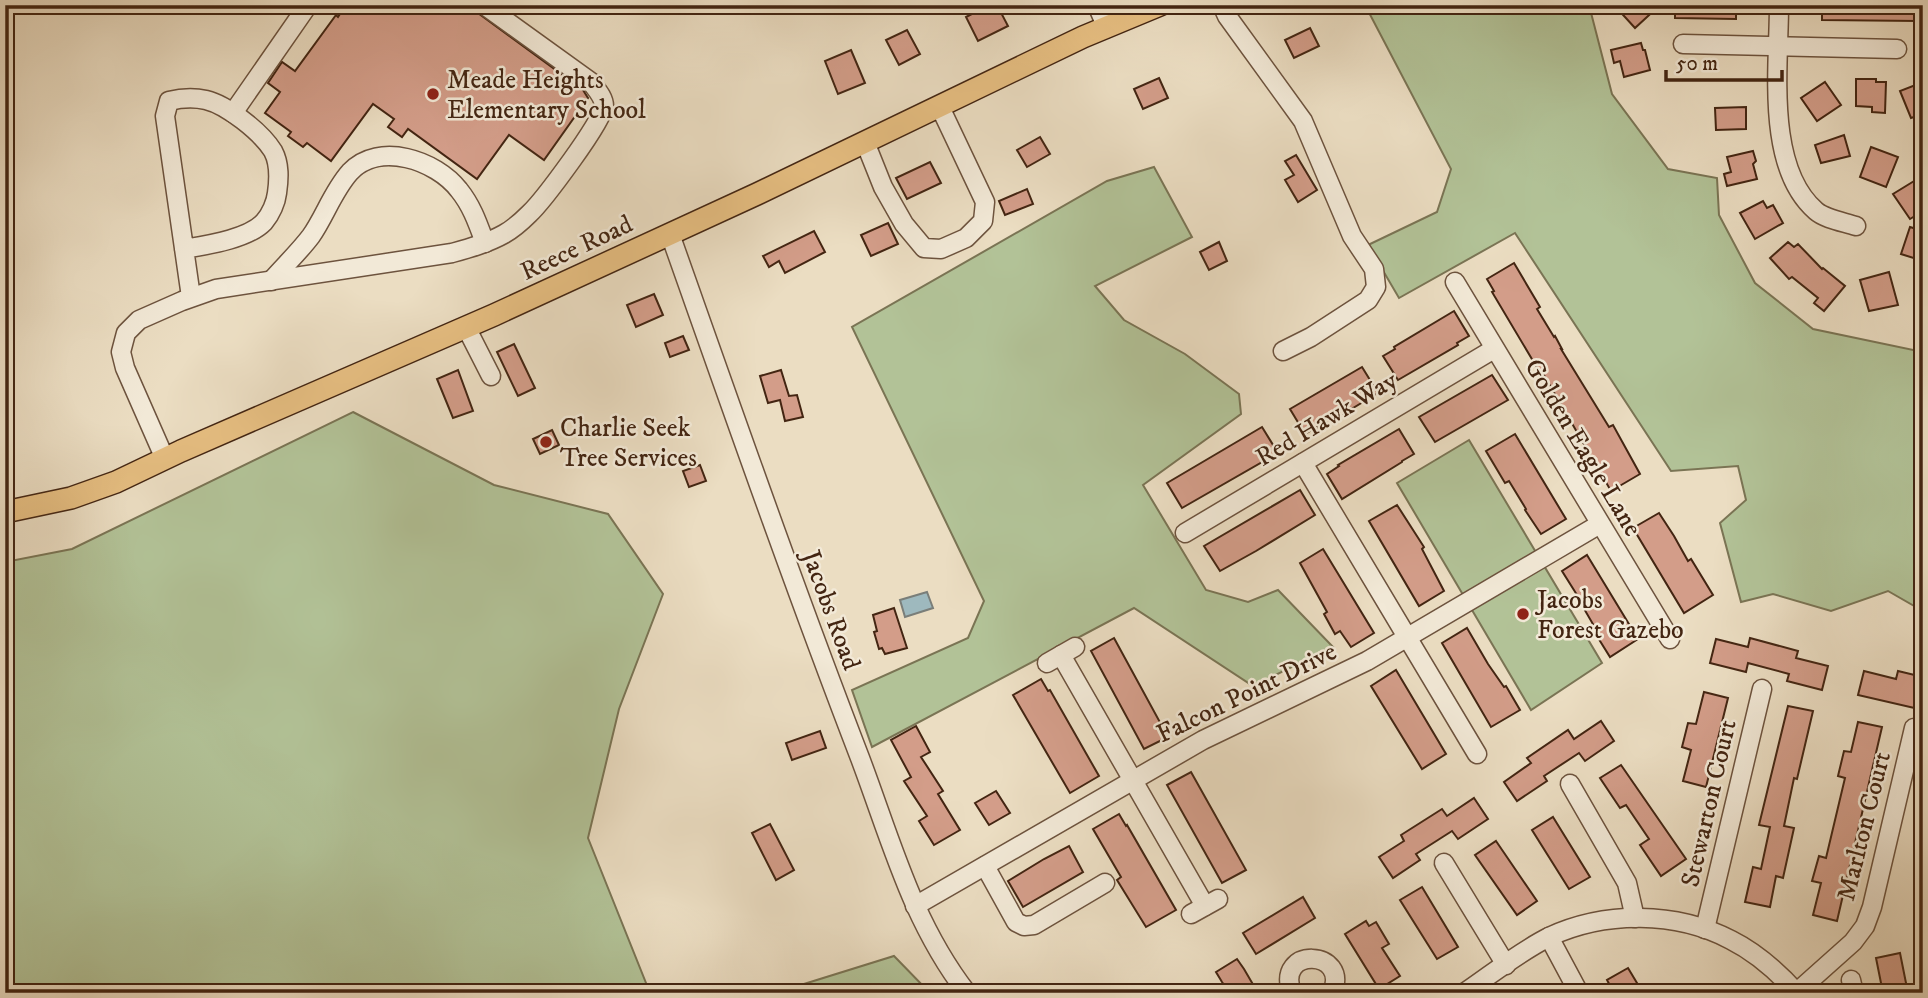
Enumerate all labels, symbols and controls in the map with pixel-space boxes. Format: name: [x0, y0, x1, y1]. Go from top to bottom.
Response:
scale bar: [1666, 38, 1781, 82]
text: 50 m: [1676, 51, 1718, 77]
place label: Meade Heights Elementary School: [447, 64, 646, 127]
marker: Meade Heights Elementary School: [425, 86, 441, 102]
street label: Reece Road: [515, 208, 638, 289]
street label: Golden Eagle Lane: [1517, 353, 1649, 543]
street label: Red Hawk Way: [1250, 364, 1404, 474]
place label: Charlie Seek Tree Services: [560, 412, 697, 475]
marker: Charlie Seek Tree Services: [538, 434, 554, 450]
street label: Jacobs Road: [793, 544, 867, 675]
place label: Jacobs Forest Gazebo: [1535, 584, 1684, 647]
marker: Jacobs Forest Gazebo: [1515, 606, 1531, 622]
street label: Falcon Point Drive: [1151, 636, 1342, 751]
street label: Stewarton Court: [1674, 716, 1745, 890]
street label: Marlton Court: [1830, 748, 1899, 904]

